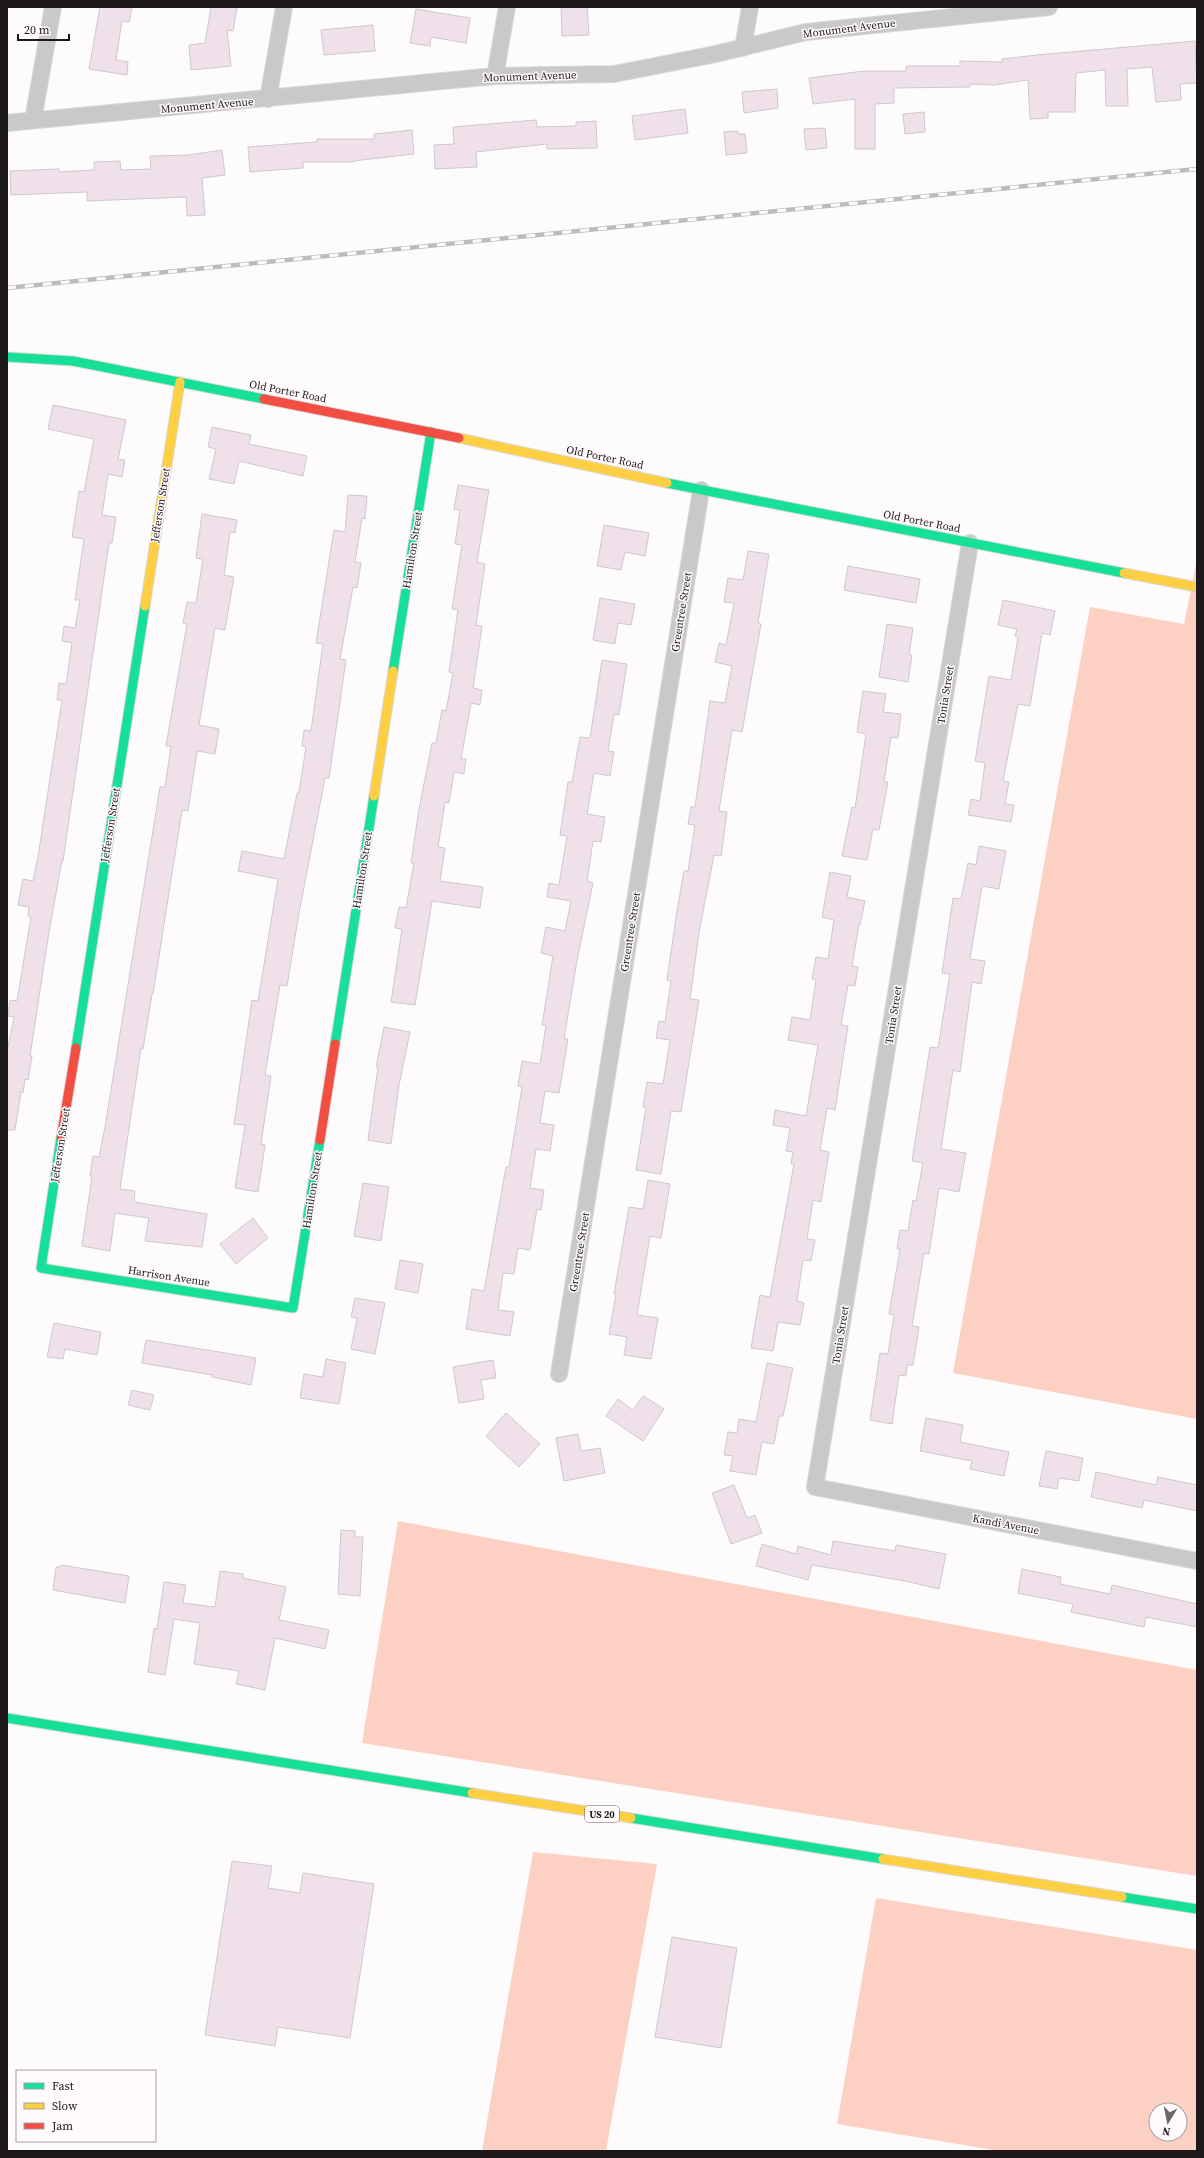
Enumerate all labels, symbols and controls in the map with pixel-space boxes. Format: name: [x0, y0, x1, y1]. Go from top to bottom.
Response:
street label: Monument Avenue: [802, 15, 897, 42]
scale bar: [18, 16, 69, 42]
text: 20 m: [24, 22, 50, 38]
street label: Monument Avenue: [483, 67, 577, 86]
street label: Monument Avenue: [160, 94, 254, 117]
street label: Old Porter Road: [248, 377, 329, 406]
street label: Old Porter Road: [565, 442, 646, 473]
street label: Jefferson Street: [147, 466, 174, 544]
street label: Old Porter Road: [882, 507, 963, 536]
street label: Hamilton Street: [399, 510, 426, 590]
street label: Greentree Street: [668, 571, 695, 653]
street label: Tonia Street: [934, 665, 958, 725]
street label: Jefferson Street: [97, 786, 124, 864]
street label: Hamilton Street: [349, 830, 376, 910]
street label: Greentree Street: [617, 891, 644, 973]
street label: Tonia Street: [882, 985, 906, 1045]
street label: Jefferson Street: [47, 1106, 74, 1184]
street label: Hamilton Street: [299, 1150, 326, 1230]
street label: Greentree Street: [566, 1211, 593, 1293]
street label: Harrison Avenue: [127, 1263, 211, 1290]
street label: Tonia Street: [829, 1305, 853, 1365]
street label: Kandi Avenue: [971, 1511, 1041, 1538]
road number: US 20: [585, 1806, 619, 1822]
legend: [16, 2070, 156, 2142]
text: Fast: [52, 2078, 74, 2094]
text: Slow: [52, 2098, 78, 2114]
north arrow: [1148, 2102, 1188, 2142]
text: Jam: [51, 2118, 73, 2134]
text: N: [1161, 2123, 1172, 2139]

